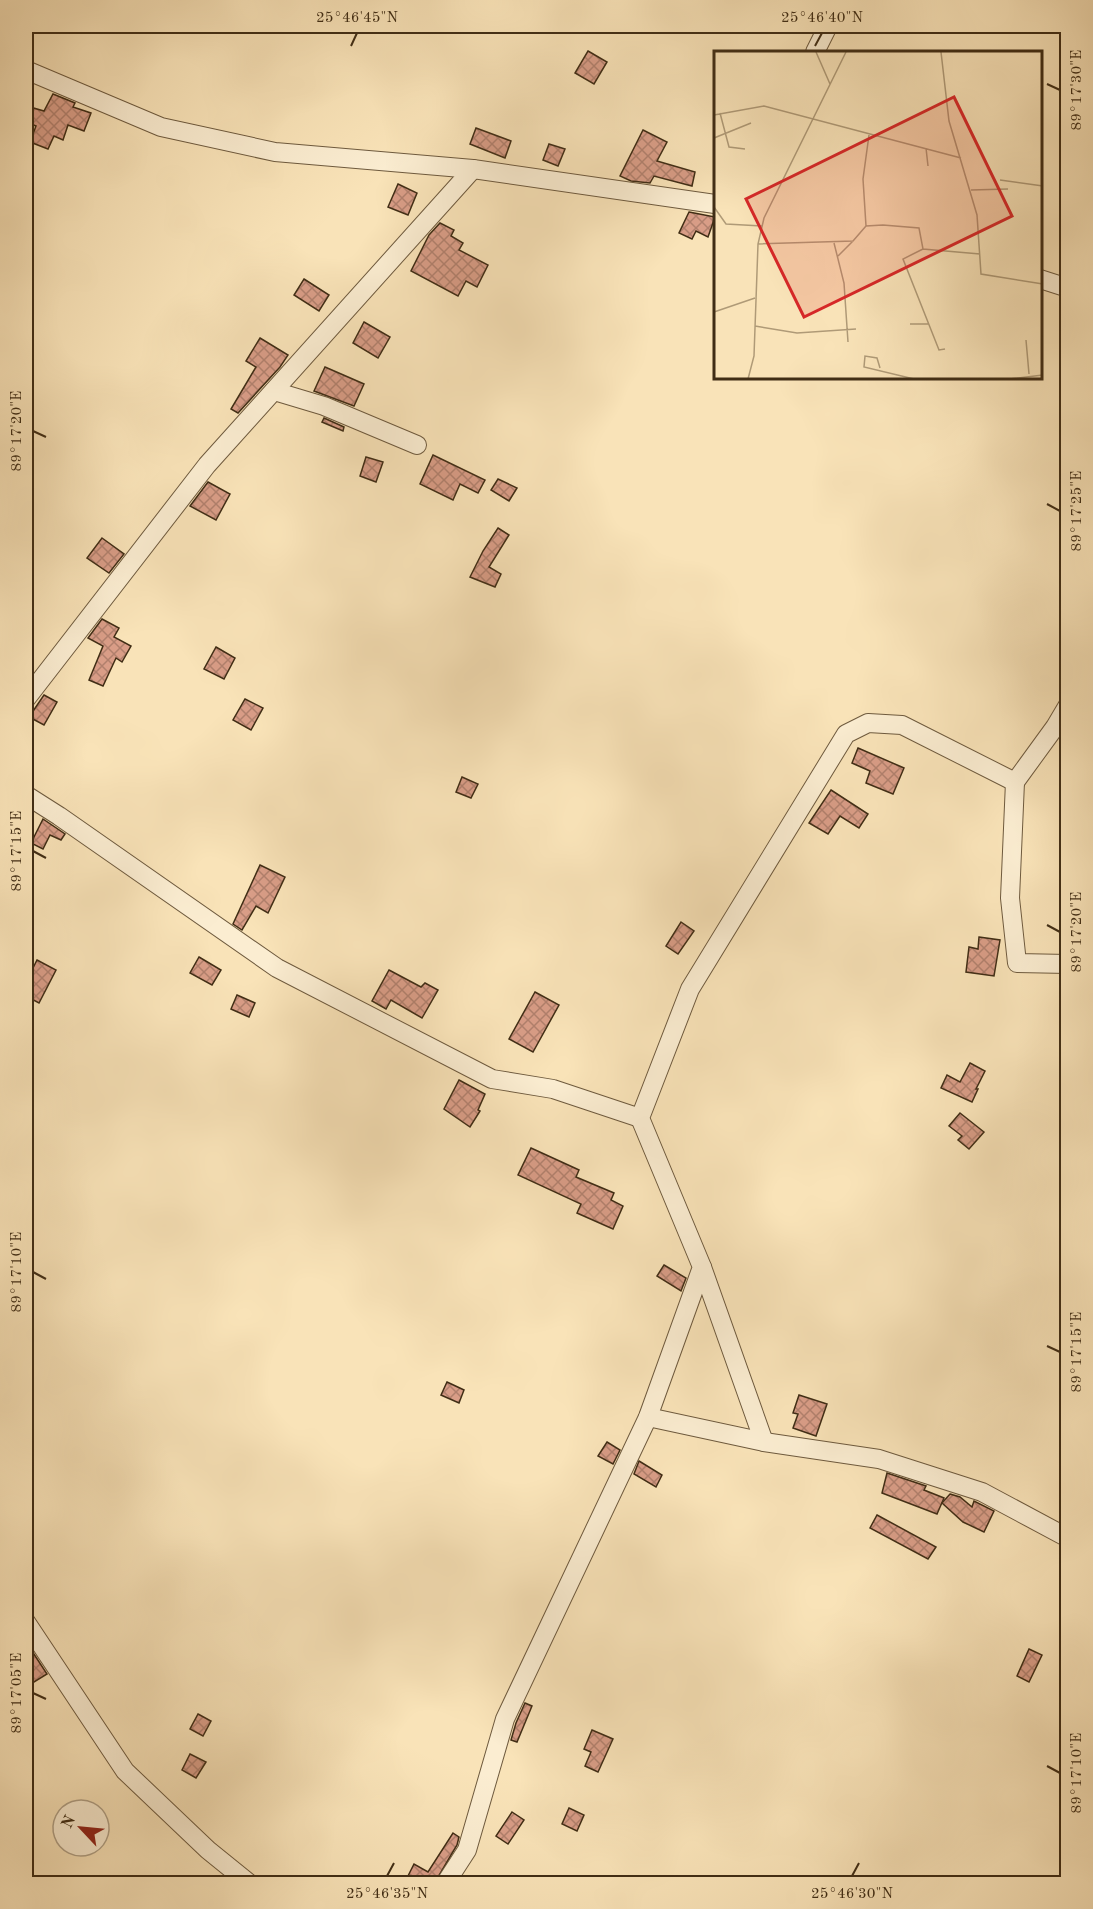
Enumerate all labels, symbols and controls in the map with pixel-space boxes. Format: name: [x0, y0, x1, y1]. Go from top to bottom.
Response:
text: 25°46'45"N: [316, 11, 398, 26]
text: 25°46'40"N: [781, 11, 863, 26]
text: 89°17'30"E: [1070, 50, 1085, 130]
inset map: [714, 51, 1042, 380]
text: 89°17'20"E: [10, 391, 25, 471]
text: 89°17'25"E: [1070, 471, 1085, 551]
text: 89°17'15"E: [10, 811, 25, 891]
text: 89°17'20"E: [1070, 892, 1085, 972]
text: 89°17'10"E: [10, 1232, 25, 1312]
text: 89°17'15"E: [1070, 1312, 1085, 1392]
text: 89°17'05"E: [10, 1653, 25, 1733]
text: 89°17'10"E: [1070, 1733, 1085, 1813]
north arrow: [51, 1798, 111, 1858]
text: N: [59, 1813, 80, 1831]
text: 25°46'35"N: [346, 1887, 428, 1902]
text: 25°46'30"N: [811, 1887, 893, 1902]

